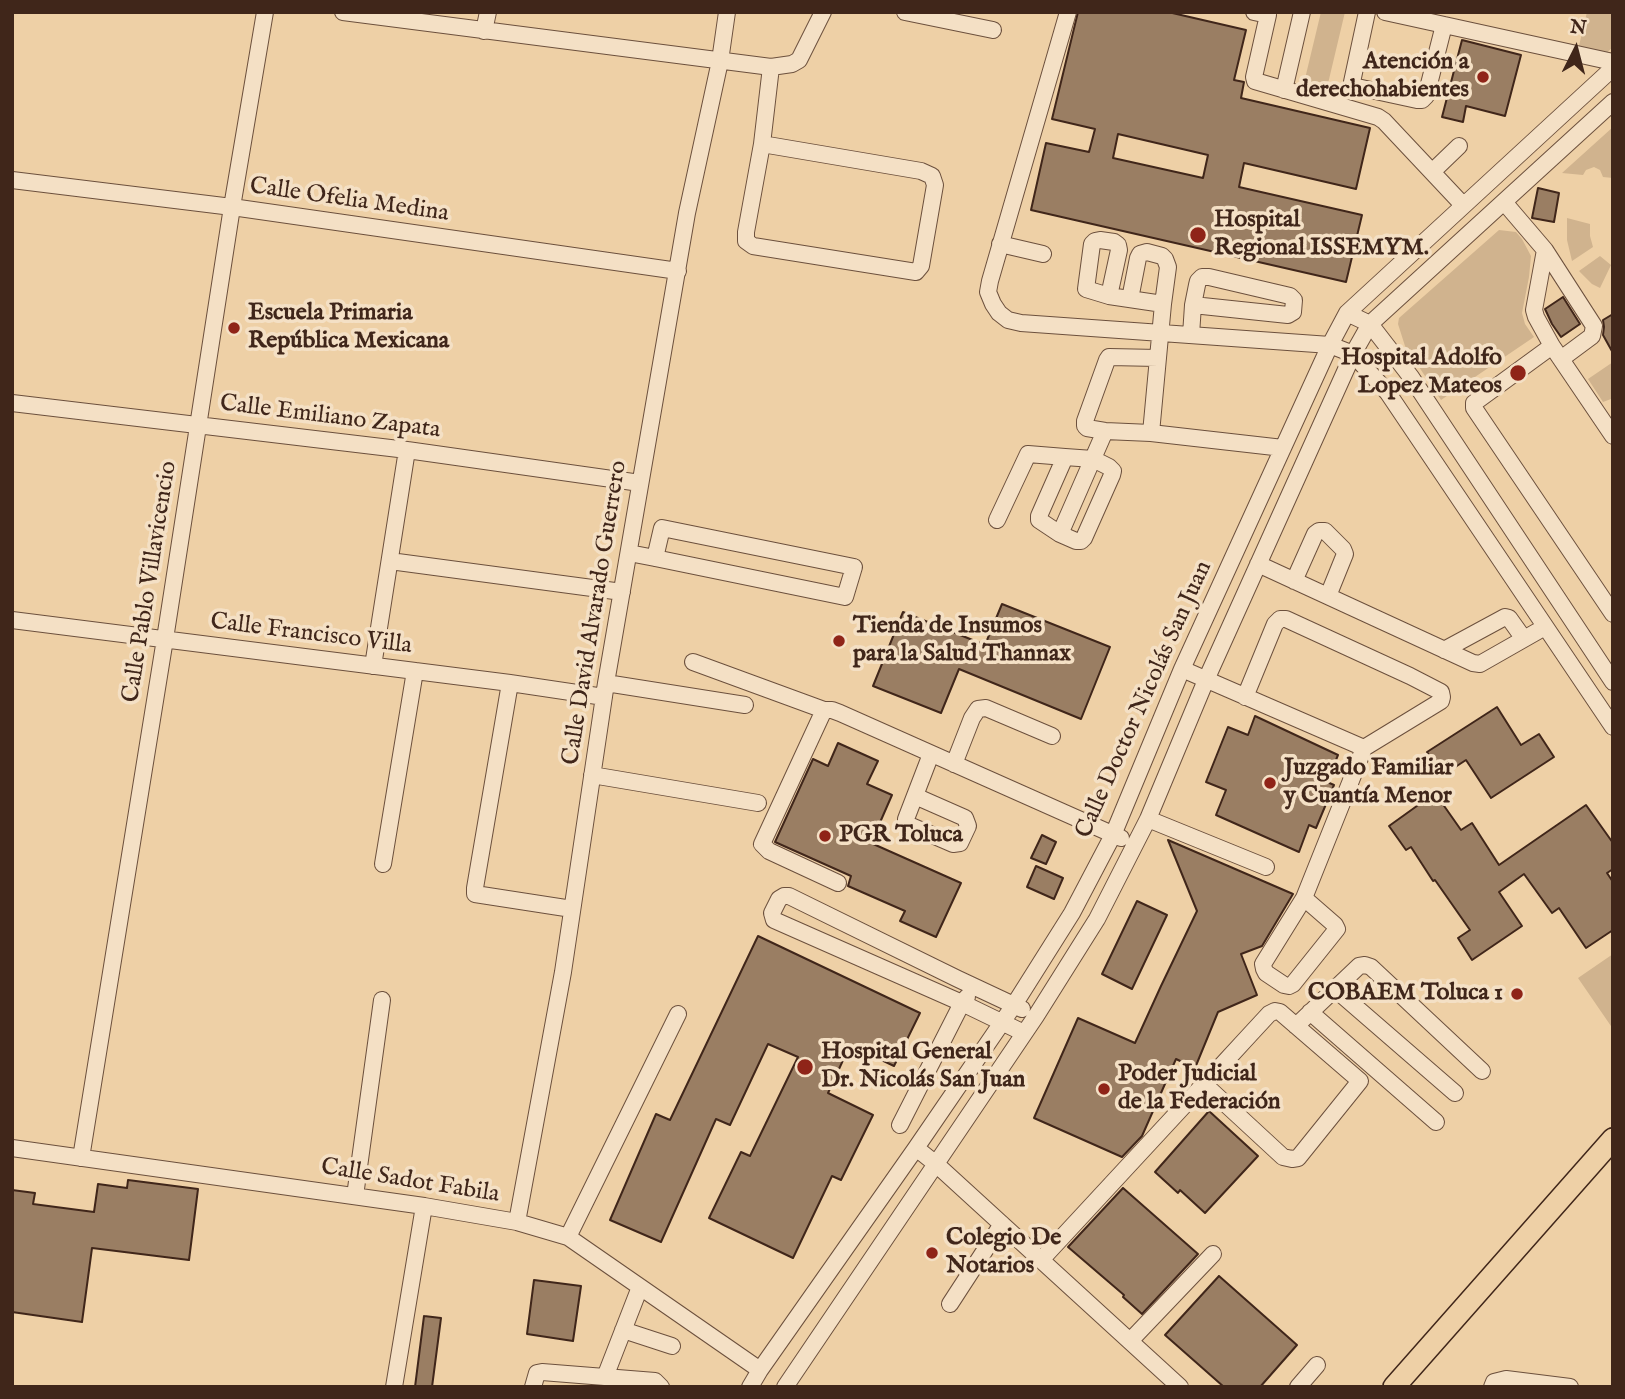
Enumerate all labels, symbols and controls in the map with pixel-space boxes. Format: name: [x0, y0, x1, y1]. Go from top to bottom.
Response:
north arrow: [1541, 14, 1611, 84]
text: N: [1569, 15, 1588, 41]
place label: Atención a derechohabientes: [1296, 49, 1469, 105]
marker: Atención a derechohabientes: [1475, 69, 1491, 85]
street label: Calle Ofelia Medina: [248, 173, 450, 229]
place label: Hospital Regional ISSEMYM.: [1214, 207, 1429, 263]
marker: Hospital Regional ISSEMYM.: [1188, 225, 1208, 245]
place label: Escuela Primaria República Mexicana: [248, 300, 449, 356]
marker: Escuela Primaria República Mexicana: [226, 320, 242, 336]
place label: Hospital Adolfo Lopez Mateos: [1341, 345, 1502, 401]
marker: Hospital Adolfo Lopez Mateos: [1508, 363, 1528, 383]
street label: Calle Emiliano Zapata: [218, 390, 442, 446]
street label: Calle Pablo Villavicencio: [118, 459, 184, 705]
street label: Calle David Alvarado Guerrero: [558, 459, 634, 767]
street label: Calle Doctor Nicolás San Juan: [1071, 557, 1219, 843]
street label: Calle Francisco Villa: [209, 608, 413, 662]
place label: Tienda de Insumos para la Salud Thannax: [853, 613, 1071, 669]
marker: Tienda de Insumos para la Salud Thannax: [831, 633, 847, 649]
place label: Juzgado Familiar y Cuantía Menor: [1284, 755, 1453, 811]
marker: Juzgado Familiar y Cuantía Menor: [1262, 775, 1278, 791]
place label: PGR Toluca: [839, 822, 963, 850]
marker: PGR Toluca: [817, 828, 833, 844]
place label: COBAEM Toluca 1: [1308, 980, 1503, 1008]
marker: COBAEM Toluca 1: [1509, 986, 1525, 1002]
place label: Hospital General Dr. Nicolás San Juan: [821, 1039, 1025, 1095]
marker: Hospital General Dr. Nicolás San Juan: [795, 1057, 815, 1077]
place label: Poder Judicial de la Federación: [1118, 1061, 1281, 1117]
marker: Poder Judicial de la Federación: [1096, 1081, 1112, 1097]
street label: Calle Sadot Fabila: [319, 1154, 501, 1210]
place label: Colegio De Notarios: [946, 1225, 1061, 1281]
marker: Colegio De Notarios: [924, 1245, 940, 1261]

